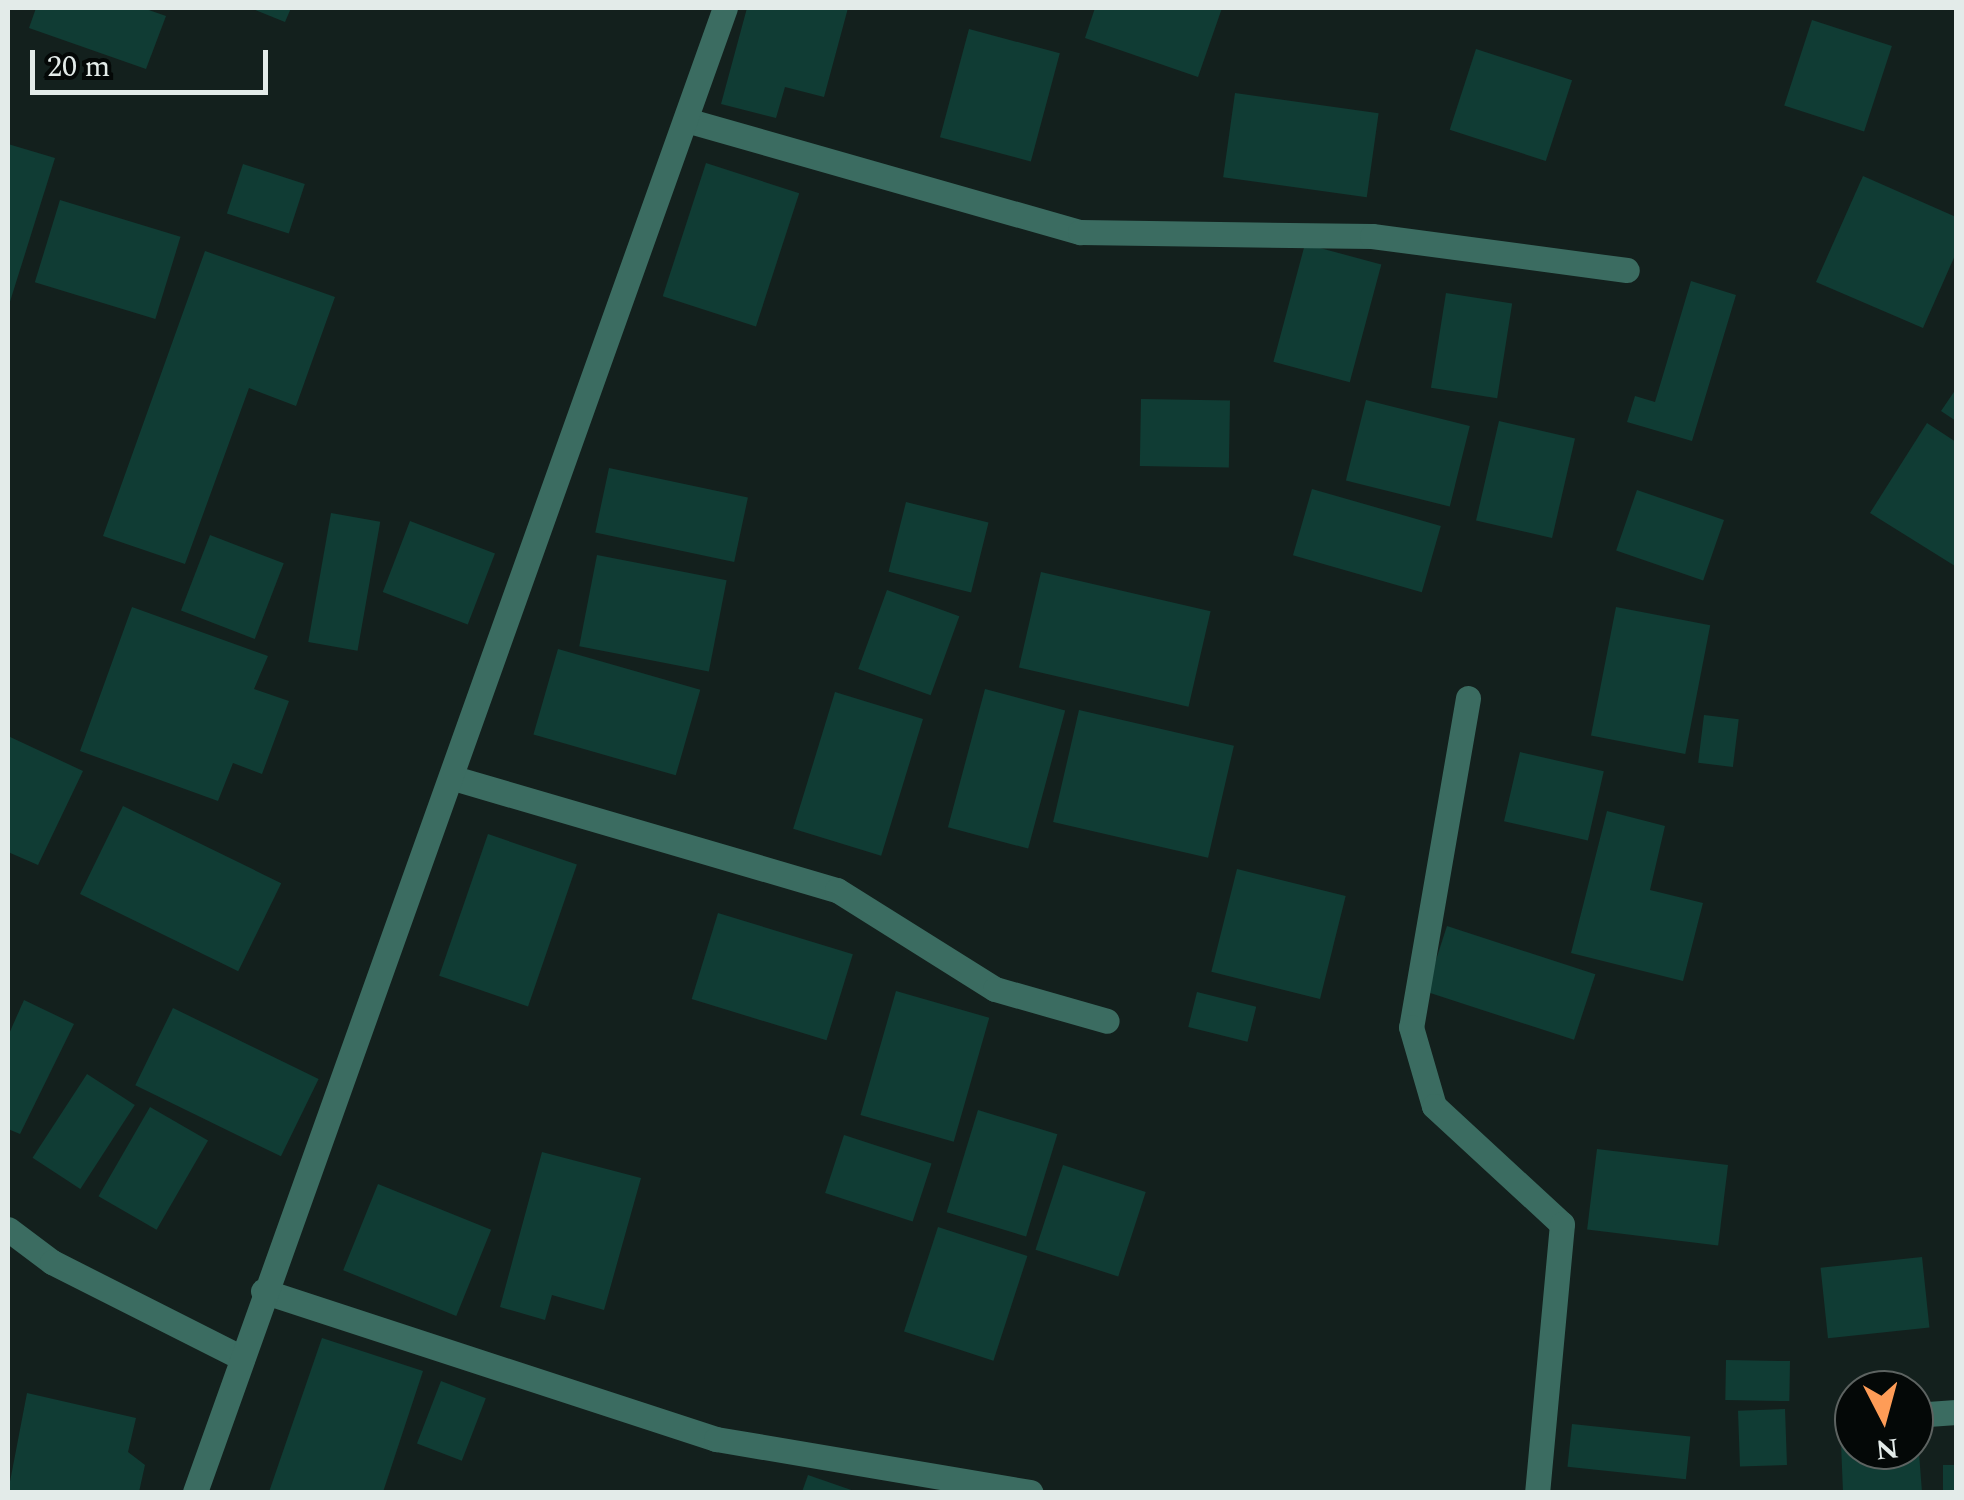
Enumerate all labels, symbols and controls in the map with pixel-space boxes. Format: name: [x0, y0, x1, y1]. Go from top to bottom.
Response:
scale bar: [35, 30, 272, 92]
text: 20 m: [47, 44, 110, 90]
north arrow: [1834, 1370, 1934, 1470]
text: N: [1873, 1426, 1901, 1471]

